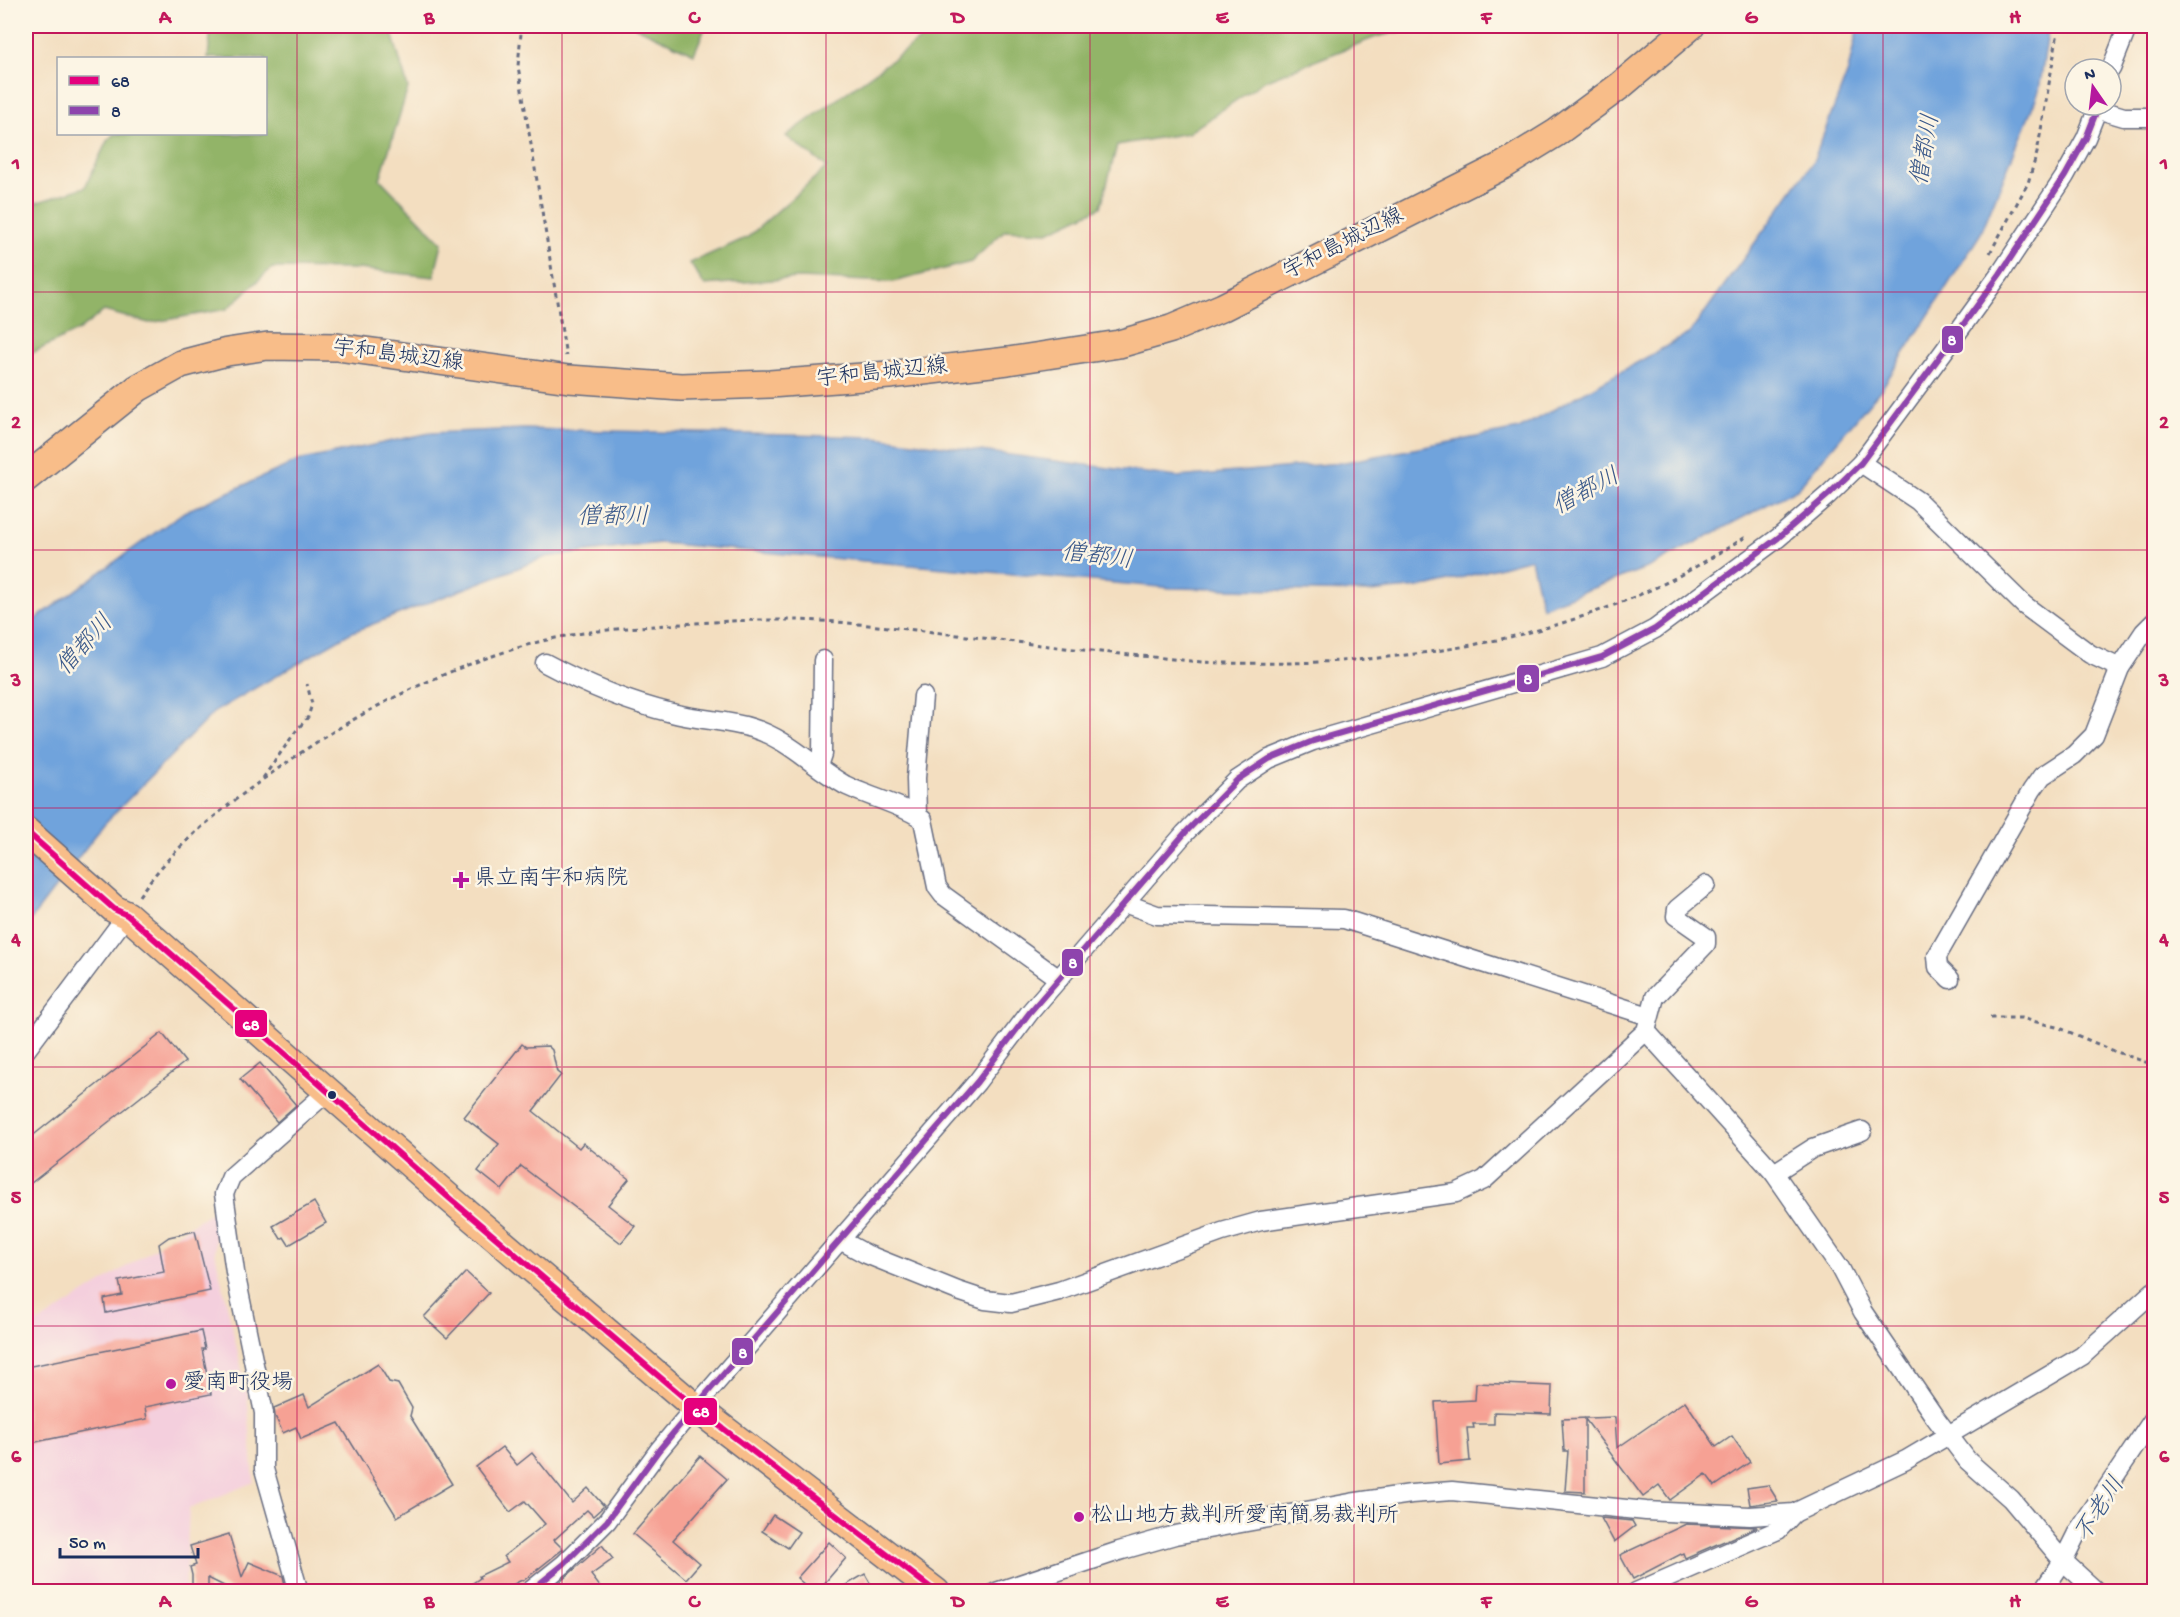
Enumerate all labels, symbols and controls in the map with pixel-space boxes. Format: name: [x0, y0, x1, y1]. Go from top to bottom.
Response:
text: A: [158, 8, 173, 31]
text: B: [423, 8, 435, 31]
text: C: [688, 8, 702, 31]
text: D: [949, 8, 965, 31]
text: E: [1216, 8, 1230, 31]
text: F: [1480, 8, 1493, 31]
text: G: [1745, 8, 1759, 31]
text: H: [2009, 8, 2021, 31]
legend: [57, 57, 267, 135]
north arrow: [2063, 57, 2123, 117]
text: N: [2083, 65, 2098, 86]
text: 68: [111, 73, 130, 94]
text: 8: [111, 103, 121, 124]
water label: 僧都川: [1905, 112, 1948, 188]
text: 1: [11, 154, 20, 177]
text: 1: [2159, 154, 2168, 177]
street label: 宇和島城辺線: [1279, 203, 1409, 287]
line badge: 8: [1941, 325, 1964, 354]
text: 8: [1948, 333, 1957, 352]
street label: 宇和島城辺線: [331, 335, 465, 378]
street label: 宇和島城辺線: [815, 353, 949, 394]
text: 2: [11, 413, 21, 436]
text: 2: [2159, 413, 2169, 436]
water label: 僧都川: [1548, 462, 1626, 523]
water label: 僧都川: [577, 503, 649, 533]
water label: 僧都川: [1060, 538, 1135, 577]
water label: 僧都川: [50, 609, 121, 682]
line badge: 8: [1516, 664, 1540, 693]
text: 3: [10, 671, 21, 694]
text: 3: [2158, 671, 2169, 694]
text: 8: [1524, 672, 1533, 691]
place label: 県立南宇和病院: [474, 866, 628, 893]
marker: 県立南宇和病院: [452, 871, 470, 889]
text: 4: [10, 930, 21, 953]
text: 4: [2158, 930, 2169, 953]
line badge: 8: [1061, 948, 1084, 977]
text: 8: [1069, 956, 1078, 975]
line badge: 68: [234, 1009, 268, 1038]
text: 68: [243, 1018, 260, 1037]
unlabelled marker: [326, 1089, 338, 1101]
text: 5: [11, 1188, 22, 1211]
text: 5: [2159, 1188, 2170, 1211]
line badge: 8: [731, 1337, 754, 1366]
text: 8: [739, 1346, 748, 1365]
place label: 愛南町役場: [183, 1370, 293, 1397]
marker: 愛南町役場: [164, 1377, 178, 1391]
line badge: 68: [683, 1397, 718, 1426]
text: 68: [693, 1405, 710, 1424]
text: 6: [11, 1447, 22, 1470]
text: 6: [2159, 1447, 2170, 1470]
water label: 不老川: [2068, 1471, 2133, 1548]
place label: 松山地方裁判所愛南簡易裁判所: [1091, 1503, 1399, 1530]
marker: 松山地方裁判所愛南簡易裁判所: [1072, 1510, 1086, 1524]
scale bar: [60, 1521, 198, 1559]
text: 50 m: [69, 1534, 106, 1555]
text: A: [158, 1592, 173, 1615]
text: B: [423, 1592, 435, 1615]
text: C: [688, 1592, 702, 1615]
text: D: [949, 1592, 965, 1615]
text: E: [1216, 1592, 1230, 1615]
text: F: [1480, 1592, 1493, 1615]
text: G: [1745, 1592, 1759, 1615]
text: H: [2009, 1592, 2021, 1615]

